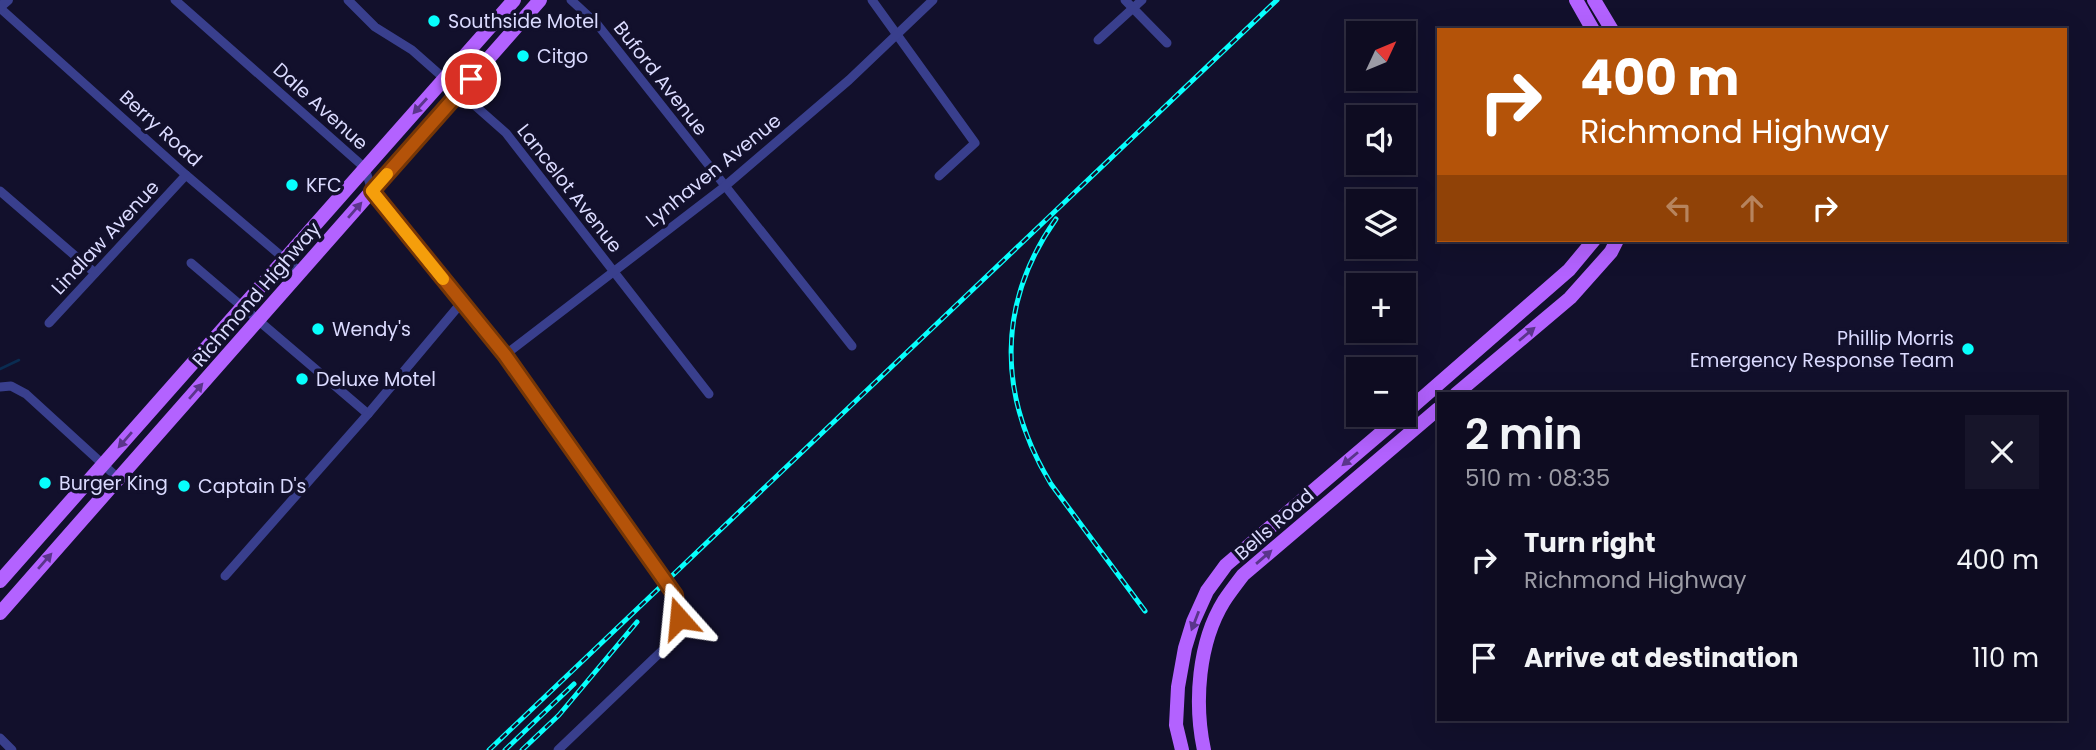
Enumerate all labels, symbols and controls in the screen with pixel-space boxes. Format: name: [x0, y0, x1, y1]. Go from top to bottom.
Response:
place label: Southside Motel: [448, 8, 599, 35]
marker: Southside Motel: [426, 13, 442, 29]
street label: Buford Avenue: [607, 15, 714, 141]
north arrow: [1346, 21, 1416, 91]
map controls: [1346, 21, 1416, 427]
place label: Citgo: [537, 43, 588, 70]
text: 400 m: [1580, 44, 1739, 112]
marker: Citgo: [515, 48, 531, 64]
pin: [441, 49, 501, 109]
street label: Dale Avenue: [267, 56, 374, 156]
icon: right: [1465, 56, 1556, 147]
icon: arrive: [452, 60, 490, 98]
street label: Berry Road: [113, 84, 208, 173]
one-way arrow: [412, 97, 428, 115]
button: sound: [1346, 105, 1416, 175]
street label: Lynhaven Avenue: [640, 107, 787, 233]
text: Richmond Highway: [1580, 109, 1889, 154]
street label: Lancelot Avenue: [511, 118, 628, 258]
place label: KFC: [306, 172, 342, 199]
street label: Lindlaw Avenue: [45, 174, 166, 300]
marker: KFC: [284, 177, 300, 193]
button: layers: [1346, 189, 1416, 259]
icon: left: [1660, 189, 1698, 227]
icon: ahead: [1733, 189, 1771, 227]
icon: right: [1806, 189, 1844, 227]
one-way arrow: [347, 201, 363, 219]
street label: Richmond Highway: [186, 216, 327, 373]
button: +: [1346, 273, 1416, 343]
place label: Wendy's: [332, 316, 411, 343]
marker: Wendy's: [310, 321, 326, 337]
place label: Phillip Morris Emergency Response Team: [1690, 325, 1954, 374]
one-way arrow: [1518, 327, 1535, 342]
marker: Phillip Morris Emergency Response Team: [1960, 341, 1976, 357]
button: −: [1346, 357, 1416, 427]
place label: Deluxe Motel: [316, 366, 436, 393]
marker: Deluxe Motel: [294, 371, 310, 387]
one-way arrow: [187, 383, 203, 400]
text: 2 min: [1465, 405, 1583, 464]
button: close: [1965, 415, 2039, 489]
one-way arrow: [117, 431, 133, 449]
one-way arrow: [1341, 451, 1359, 467]
text: 510 m · 08:35: [1465, 462, 1610, 494]
place label: Burger King: [59, 470, 168, 497]
place label: Captain D's: [198, 473, 306, 500]
marker: Burger King: [37, 475, 53, 491]
marker: Captain D's: [176, 478, 192, 494]
street label: Bells Road: [1229, 482, 1320, 566]
text: Turn right: [1524, 525, 1656, 561]
icon: right: [1465, 541, 1503, 579]
text: 400 m: [1956, 542, 2039, 578]
one-way arrow: [1255, 549, 1273, 565]
one-way arrow: [37, 553, 52, 570]
text: Richmond Highway: [1524, 564, 1746, 596]
position arrow: [642, 581, 716, 655]
one-way arrow: [1189, 610, 1200, 631]
icon: arrive: [1465, 639, 1503, 677]
text: Arrive at destination: [1524, 640, 1799, 676]
text: 110 m: [1972, 640, 2039, 676]

